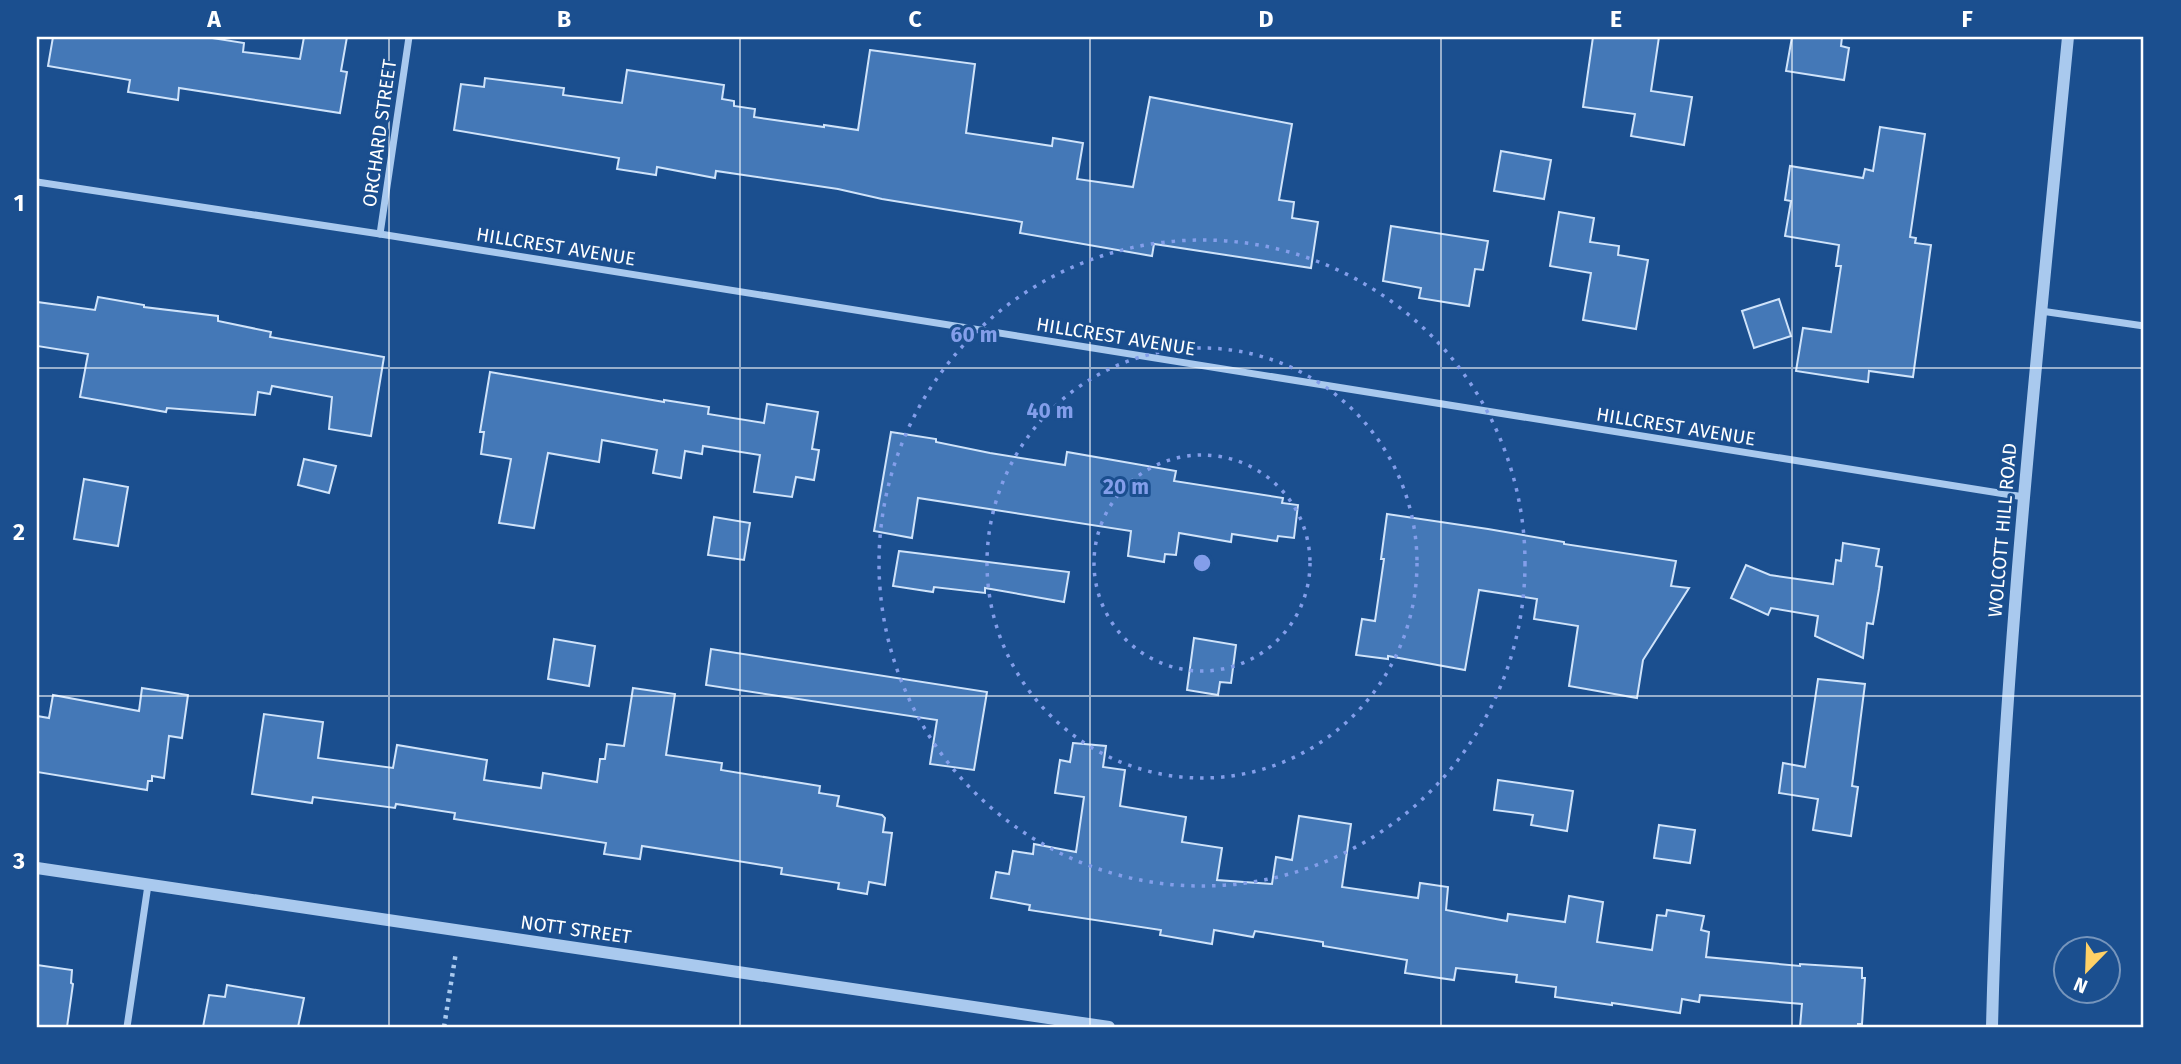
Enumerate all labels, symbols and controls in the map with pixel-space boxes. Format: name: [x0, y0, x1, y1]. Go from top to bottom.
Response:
text: A: [206, 5, 221, 33]
text: B: [557, 5, 571, 33]
text: C: [908, 5, 922, 33]
text: D: [1259, 5, 1274, 33]
text: E: [1610, 5, 1622, 33]
text: F: [1961, 5, 1973, 33]
street label: ORCHARD STREET: [358, 57, 401, 208]
text: 1: [14, 189, 24, 217]
street label: HILLCREST AVENUE: [475, 223, 637, 270]
street label: HILLCREST AVENUE: [1035, 313, 1197, 360]
text: 60 m: [951, 322, 997, 348]
text: 40 m: [1027, 398, 1073, 424]
street label: HILLCREST AVENUE: [1595, 403, 1757, 450]
street label: WOLCOTT HILL ROAD: [1983, 442, 2022, 618]
text: 20 m: [1103, 474, 1149, 500]
text: 2: [13, 518, 25, 546]
centre of rings: [1190, 551, 1214, 575]
text: 3: [12, 847, 25, 875]
street label: NOTT STREET: [519, 910, 633, 949]
north arrow: [2052, 934, 2122, 1004]
text: N: [2070, 972, 2091, 998]

